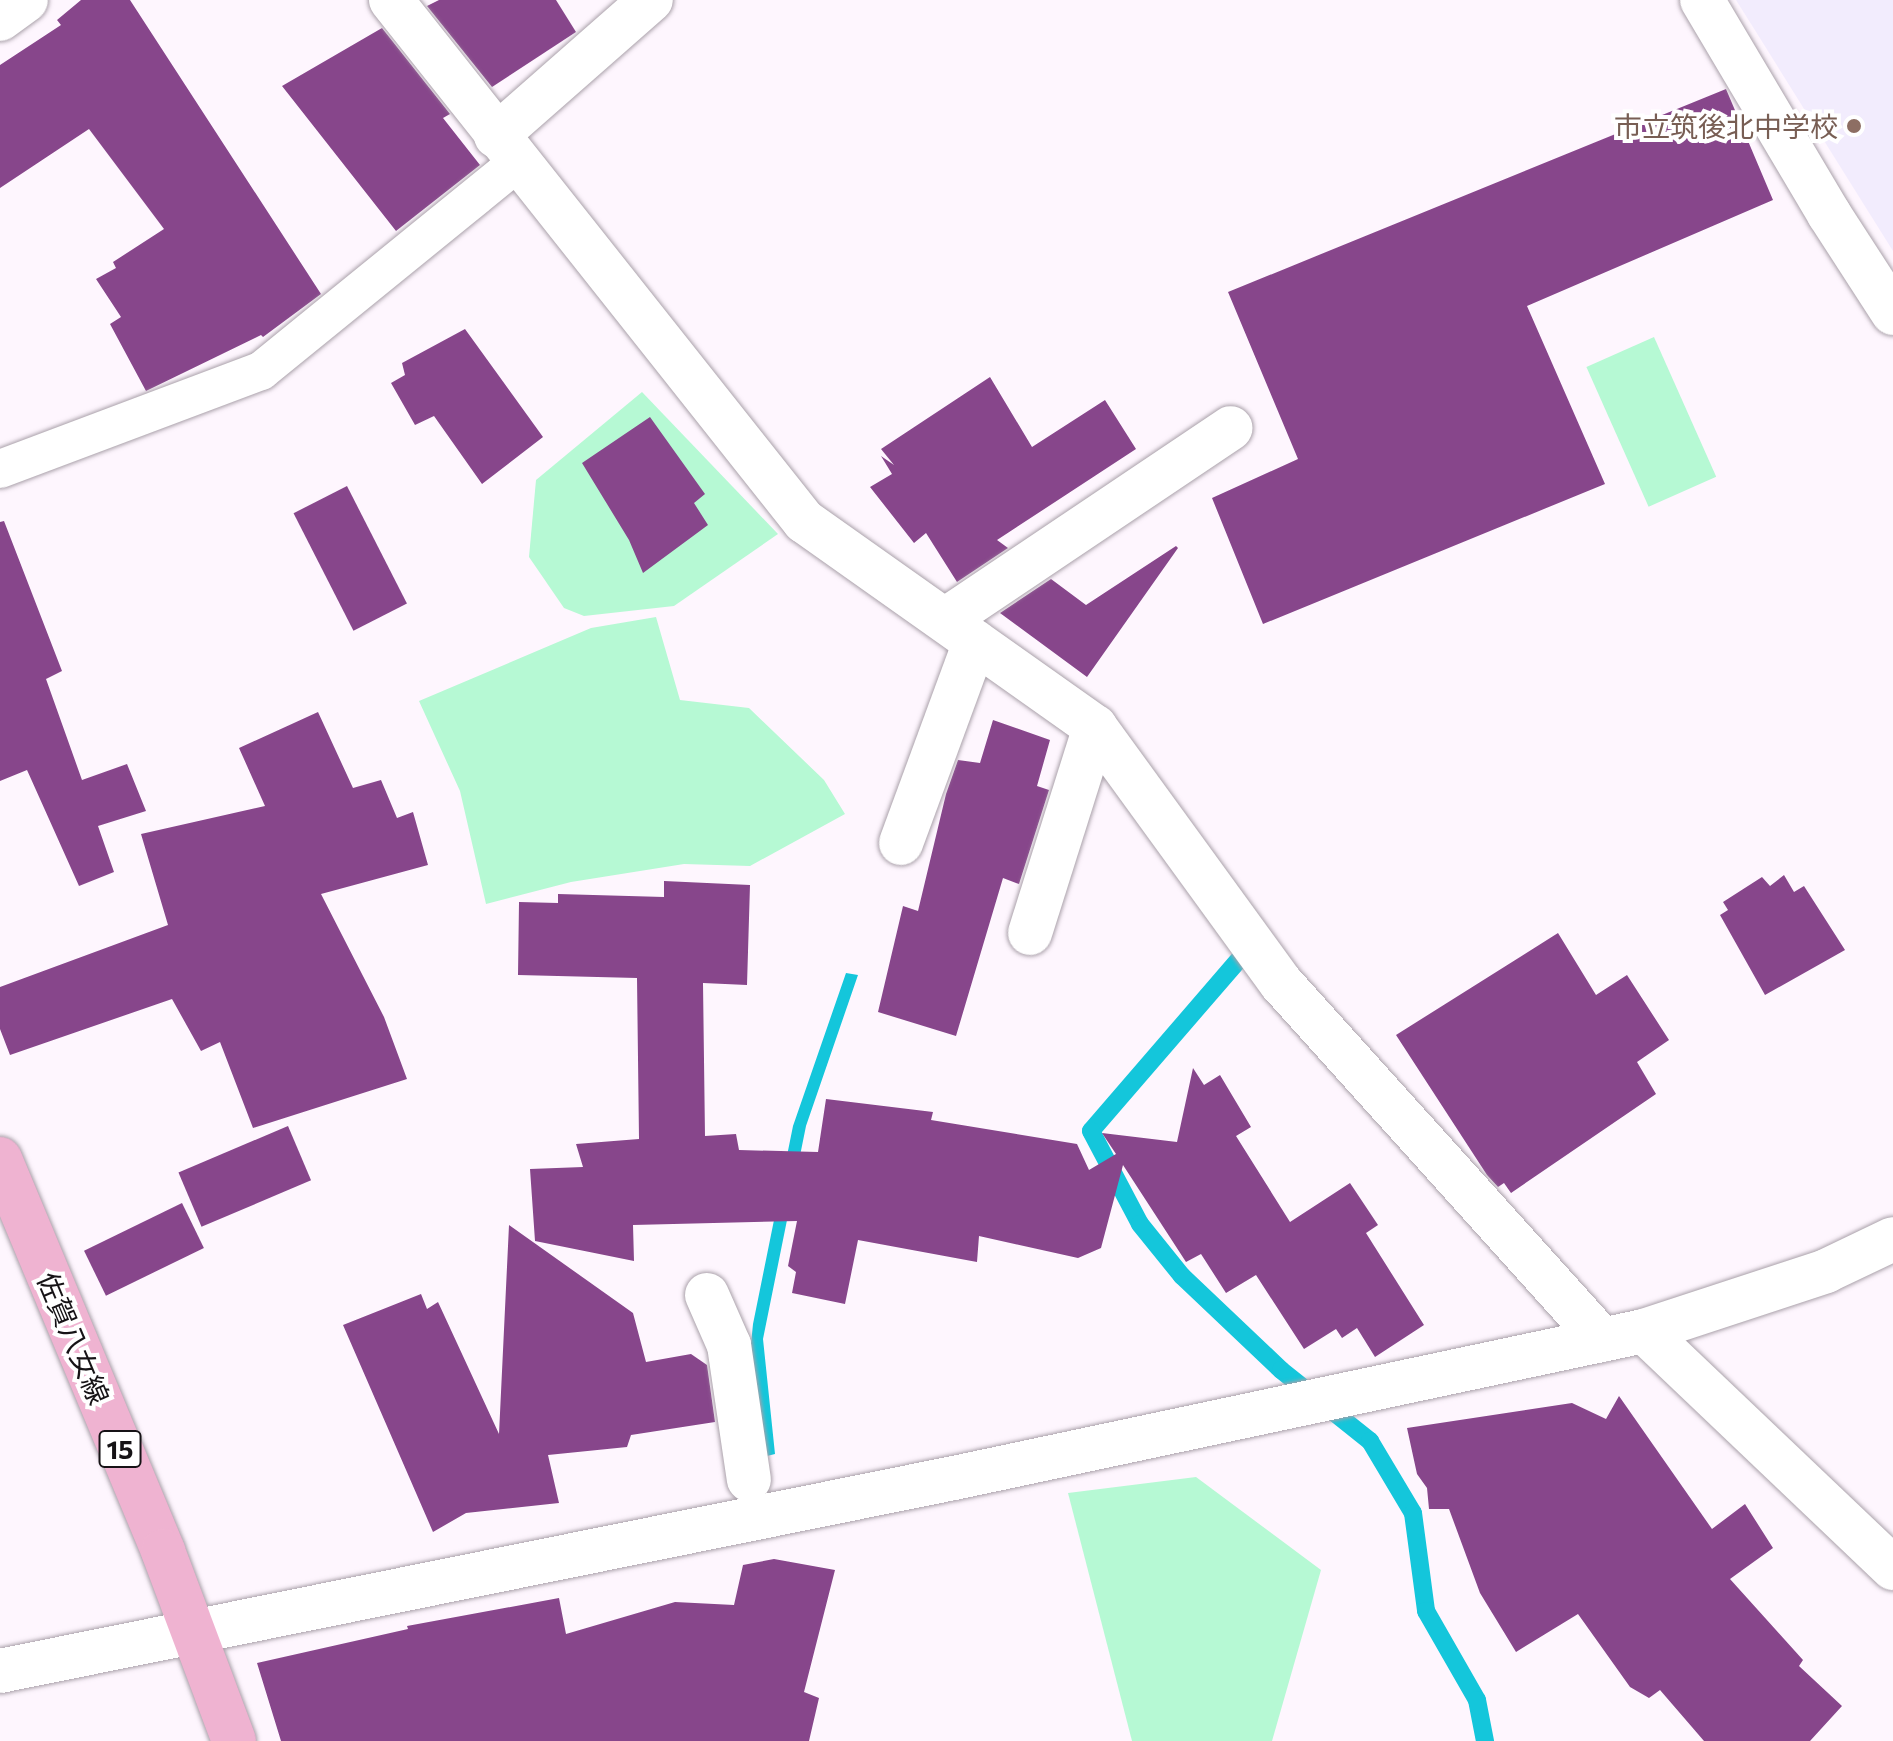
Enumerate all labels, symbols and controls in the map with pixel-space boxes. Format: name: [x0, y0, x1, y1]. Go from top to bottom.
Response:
place label: 市立筑後北中学校: [1614, 109, 1838, 143]
marker: 市立筑後北中学校: [1845, 117, 1863, 135]
street label: 佐賀八女線: [31, 1267, 117, 1409]
road number: 15: [98, 1427, 142, 1471]

